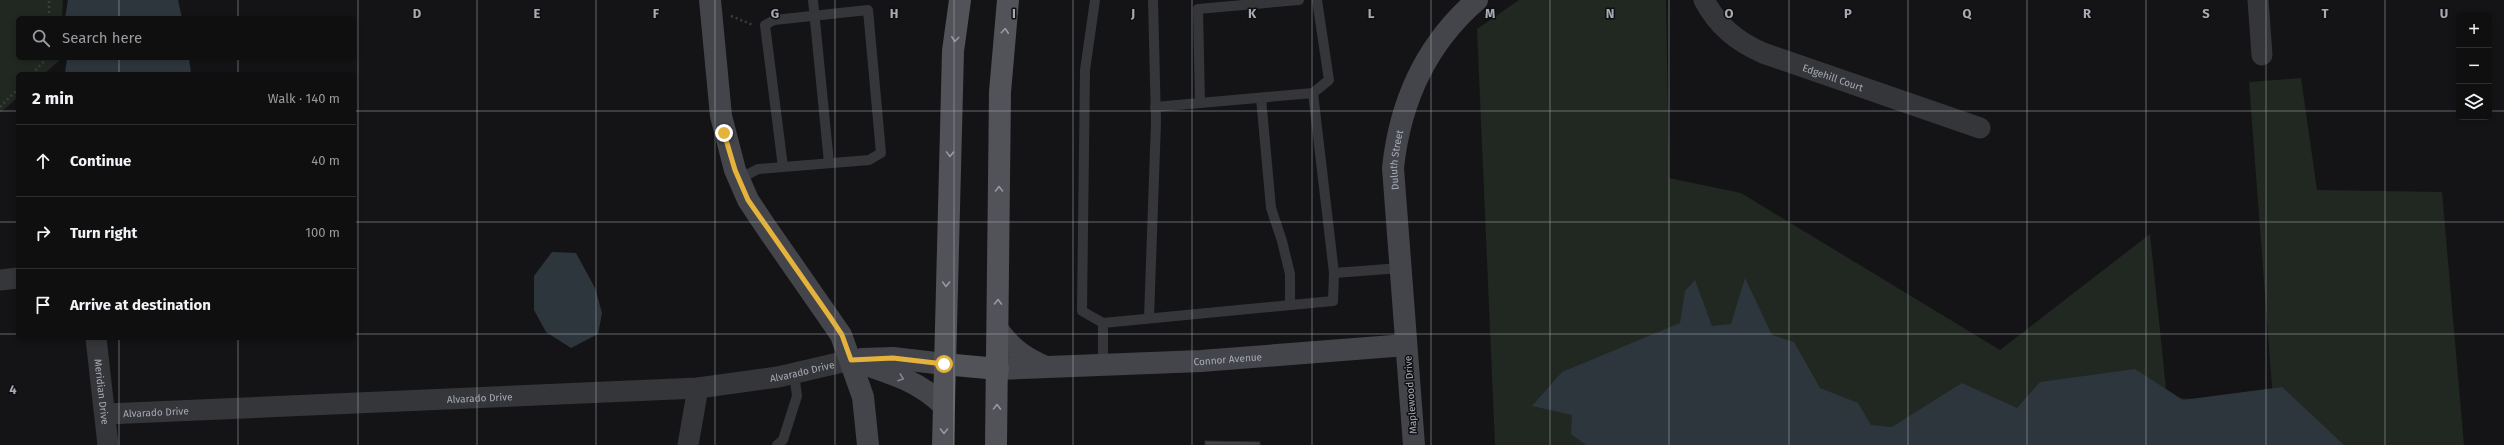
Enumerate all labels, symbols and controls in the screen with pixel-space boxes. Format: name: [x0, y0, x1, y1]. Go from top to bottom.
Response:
text: D: [413, 6, 422, 21]
text: E: [534, 6, 541, 21]
text: F: [653, 6, 660, 21]
text: G: [771, 6, 779, 21]
text: H: [890, 6, 898, 21]
text: I: [1012, 6, 1016, 21]
text: J: [1130, 6, 1135, 21]
text: K: [1248, 6, 1257, 21]
text: L: [1368, 6, 1375, 21]
text: M: [1485, 6, 1495, 21]
text: N: [1606, 6, 1614, 21]
text: O: [1725, 6, 1734, 21]
text: P: [1844, 6, 1852, 21]
text: Q: [1963, 6, 1973, 21]
text: R: [2083, 6, 2092, 21]
text: S: [2202, 6, 2210, 21]
text: T: [2321, 6, 2329, 21]
text: U: [2440, 6, 2448, 21]
map controls: [2456, 12, 2492, 120]
button: +: [2456, 12, 2492, 48]
search box: [16, 16, 356, 60]
icon: search: [30, 27, 52, 49]
one-way arrow: [1001, 28, 1010, 34]
text: Search here: [62, 29, 142, 47]
one-way arrow: [951, 36, 960, 42]
button: −: [2456, 48, 2492, 84]
street label: Edgehill Court: [1801, 62, 1865, 94]
button: layers: [2456, 84, 2492, 120]
text: 2 min: [32, 88, 74, 109]
text: Walk · 140 m: [268, 91, 340, 106]
route end: [715, 124, 733, 142]
street label: Duluth Street: [1388, 129, 1406, 190]
icon: ahead: [32, 150, 54, 172]
one-way arrow: [946, 151, 954, 157]
text: Continue: [70, 152, 131, 170]
text: 40 m: [311, 153, 340, 168]
one-way arrow: [995, 186, 1004, 192]
icon: right: [32, 222, 54, 244]
text: Turn right: [70, 224, 137, 242]
text: 100 m: [305, 225, 340, 240]
one-way arrow: [942, 281, 951, 287]
icon: arrive: [32, 294, 54, 316]
text: Arrive at destination: [70, 296, 211, 314]
one-way arrow: [994, 299, 1003, 305]
street label: Connor Avenue: [1193, 351, 1263, 368]
route start: [935, 355, 953, 373]
street label: Maplewood Drive: [1402, 355, 1420, 434]
street label: Meridian Drive: [91, 358, 111, 425]
street label: Alvarado Drive: [769, 359, 836, 385]
one-way arrow: [897, 373, 904, 381]
text: 4: [9, 382, 17, 397]
street label: Alvarado Drive: [447, 391, 513, 406]
one-way arrow: [993, 404, 1001, 410]
street label: Alvarado Drive: [123, 405, 189, 420]
one-way arrow: [939, 428, 948, 434]

